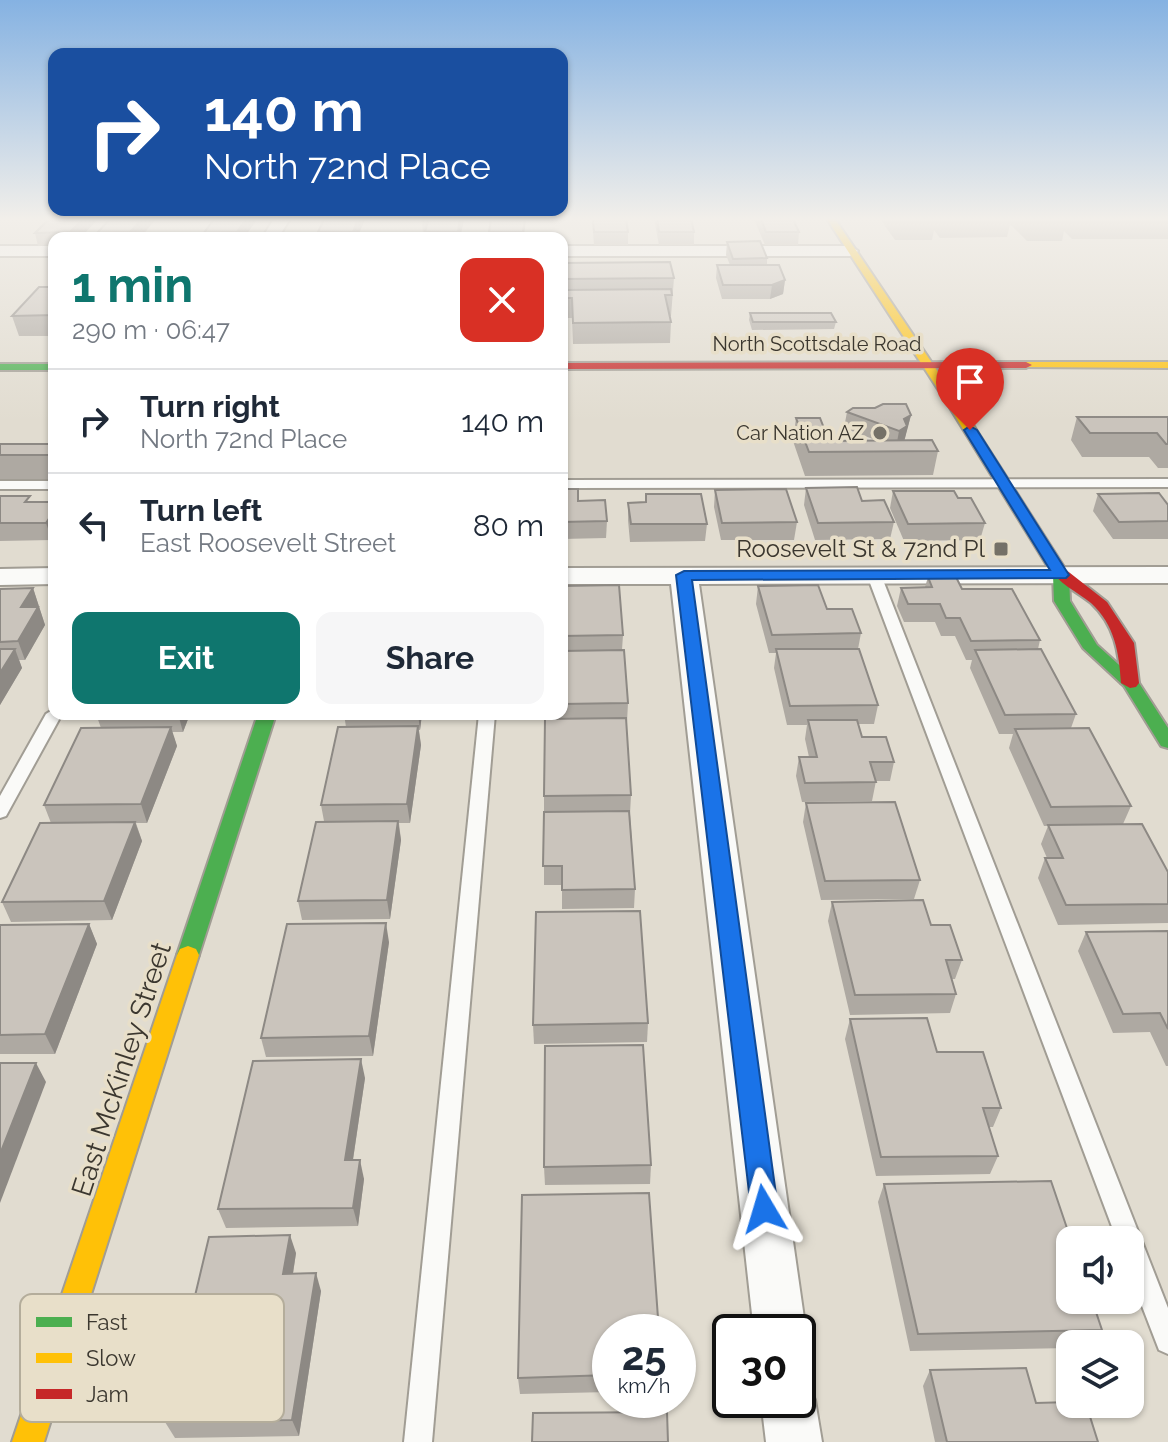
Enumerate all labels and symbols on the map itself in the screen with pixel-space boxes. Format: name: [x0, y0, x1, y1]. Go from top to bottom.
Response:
street label: North Scottsdale Road: [712, 332, 922, 356]
pin: [936, 348, 1004, 430]
place label: Car Nation AZ: [736, 421, 864, 445]
marker: Car Nation AZ: [871, 424, 889, 442]
place label: Roosevelt St & 72nd Pl: [736, 534, 985, 563]
marker: Roosevelt St & 72nd Pl: [992, 540, 1010, 558]
street label: East McKinley Street: [65, 937, 178, 1200]
position arrow: [722, 1167, 806, 1251]
legend: [20, 1294, 284, 1422]
text: Fast: [86, 1309, 128, 1335]
speed limit sign: 30: [712, 1314, 816, 1418]
text: Slow: [86, 1345, 136, 1371]
text: Jam: [86, 1381, 129, 1407]

